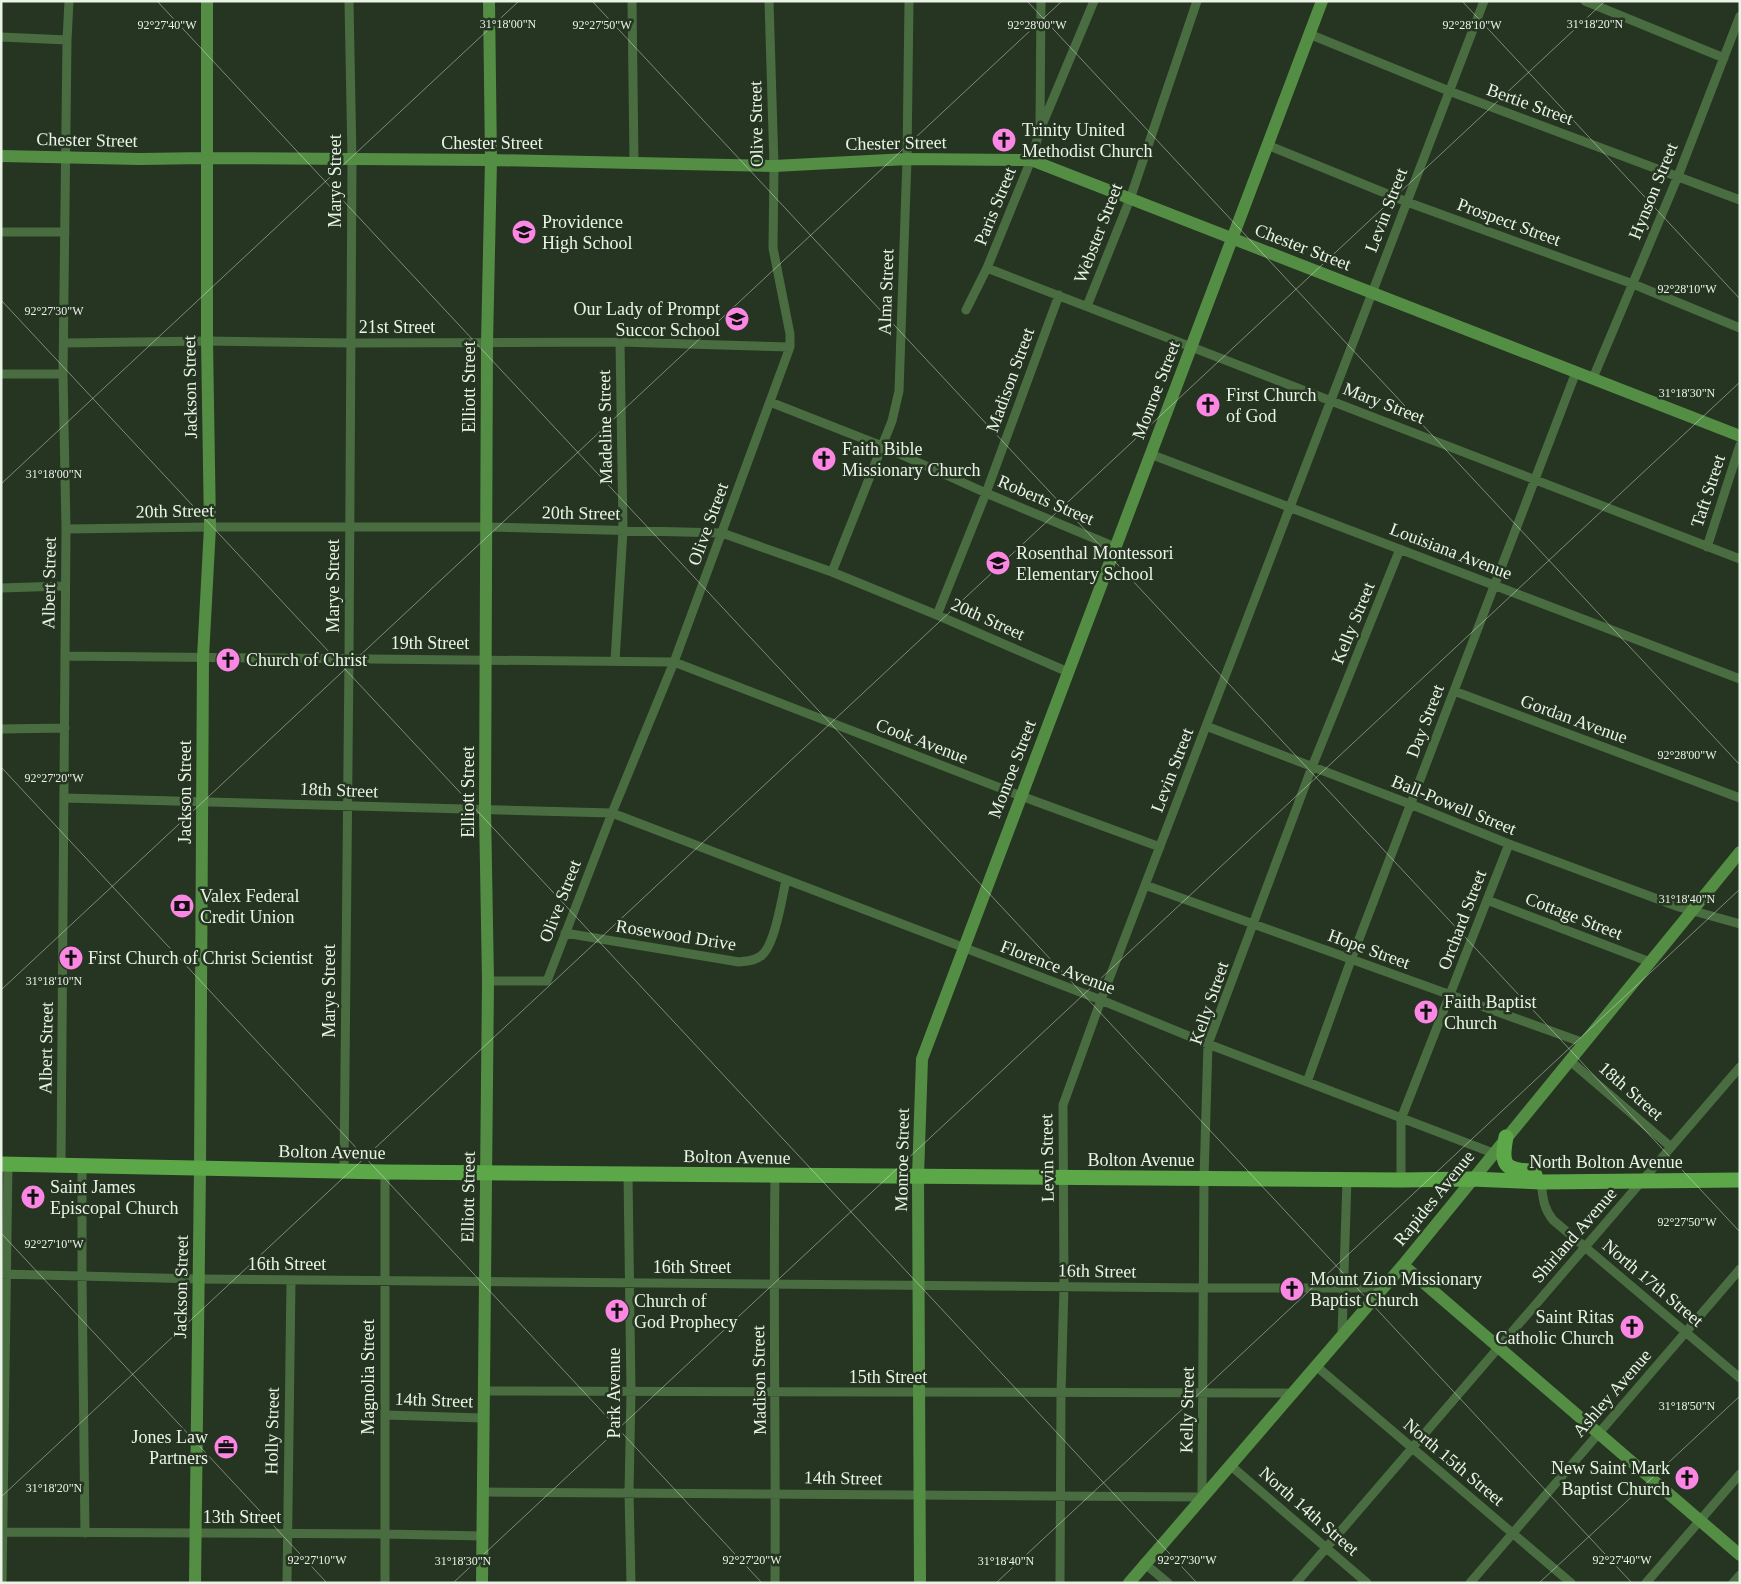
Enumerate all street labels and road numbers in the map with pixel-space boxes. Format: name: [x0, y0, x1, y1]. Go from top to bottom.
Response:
street label: Bertie Street: [1484, 79, 1576, 129]
street label: Olive Street: [745, 81, 767, 167]
street label: Chester Street: [36, 129, 138, 151]
street label: Chester Street: [845, 132, 947, 154]
street label: Chester Street: [441, 133, 543, 153]
street label: Marye Street: [325, 134, 345, 228]
street label: Hynson Street: [1625, 140, 1681, 242]
street label: Paris Street: [970, 164, 1020, 248]
street label: Levin Street: [1361, 165, 1411, 255]
street label: Webster Street: [1070, 180, 1126, 286]
street label: Prospect Street: [1455, 194, 1563, 250]
street label: Chester Street: [1252, 219, 1354, 275]
street label: Alma Street: [874, 248, 898, 336]
street label: 21st Street: [359, 317, 435, 337]
street label: Madison Street: [982, 325, 1038, 435]
street label: Jackson Street: [179, 335, 201, 439]
street label: Monroe Street: [1128, 338, 1184, 442]
street label: Elliott Street: [459, 341, 479, 433]
street label: Madeline Street: [594, 370, 616, 484]
street label: Mary Street: [1341, 378, 1427, 428]
street label: Taft Street: [1687, 452, 1729, 530]
street label: Roberts Street: [995, 471, 1097, 529]
street label: Olive Street: [684, 480, 732, 568]
street label: 20th Street: [136, 500, 214, 522]
street label: 20th Street: [542, 502, 620, 524]
street label: Louisiana Avenue: [1387, 519, 1515, 583]
street label: Albert Street: [38, 537, 60, 629]
street label: Marye Street: [323, 539, 343, 633]
street label: Kelly Street: [1328, 579, 1378, 667]
street label: 20th Street: [948, 594, 1028, 644]
street label: 19th Street: [391, 633, 469, 653]
street label: Day Street: [1402, 682, 1448, 760]
street label: Gordan Avenue: [1518, 690, 1630, 748]
street label: Cook Avenue: [873, 714, 971, 768]
street label: Monroe Street: [984, 717, 1040, 821]
street label: Levin Street: [1147, 725, 1197, 815]
street label: Jackson Street: [175, 740, 195, 844]
street label: Elliott Street: [458, 746, 478, 838]
street label: Ball-Powell Street: [1389, 771, 1519, 839]
street label: 18th Street: [299, 779, 379, 801]
street label: Olive Street: [535, 857, 585, 945]
street label: Orchard Street: [1434, 867, 1490, 973]
street label: Cottage Street: [1523, 888, 1625, 944]
street label: Rosewood Drive: [614, 916, 738, 954]
street label: Hope Street: [1325, 925, 1413, 973]
street label: Florence Avenue: [998, 936, 1118, 998]
street label: Marye Street: [319, 944, 339, 1038]
street label: Kelly Street: [1185, 959, 1233, 1047]
street label: Albert Street: [35, 1002, 57, 1094]
street label: 18th Street: [1595, 1058, 1667, 1124]
street label: Monroe Street: [891, 1108, 913, 1212]
street label: Levin Street: [1036, 1114, 1058, 1202]
street label: Bolton Avenue: [278, 1141, 386, 1163]
street label: Bolton Avenue: [683, 1146, 791, 1168]
street label: Rapides Avenue: [1390, 1147, 1478, 1249]
street label: Bolton Avenue: [1087, 1150, 1195, 1170]
street label: Elliott Street: [457, 1151, 479, 1243]
street label: North Bolton Avenue: [1529, 1152, 1683, 1172]
street label: Shirland Avenue: [1527, 1183, 1621, 1287]
street label: Jackson Street: [170, 1235, 192, 1339]
street label: North 17th Street: [1599, 1235, 1707, 1331]
street label: 16th Street: [248, 1254, 326, 1274]
street label: 16th Street: [653, 1257, 731, 1277]
street label: 16th Street: [1058, 1260, 1136, 1282]
street label: Magnolia Street: [358, 1319, 378, 1435]
street label: Madison Street: [748, 1325, 770, 1435]
street label: Ashley Avenue: [1569, 1345, 1655, 1441]
street label: Park Avenue: [604, 1347, 624, 1439]
street label: 15th Street: [849, 1367, 927, 1387]
street label: Kelly Street: [1176, 1367, 1198, 1453]
street label: Holly Street: [261, 1387, 283, 1475]
street label: 14th Street: [394, 1389, 474, 1411]
street label: North 15th Street: [1400, 1414, 1508, 1510]
street label: North 14th Street: [1255, 1462, 1363, 1560]
street label: 14th Street: [804, 1467, 882, 1489]
street label: 13th Street: [203, 1507, 281, 1527]

